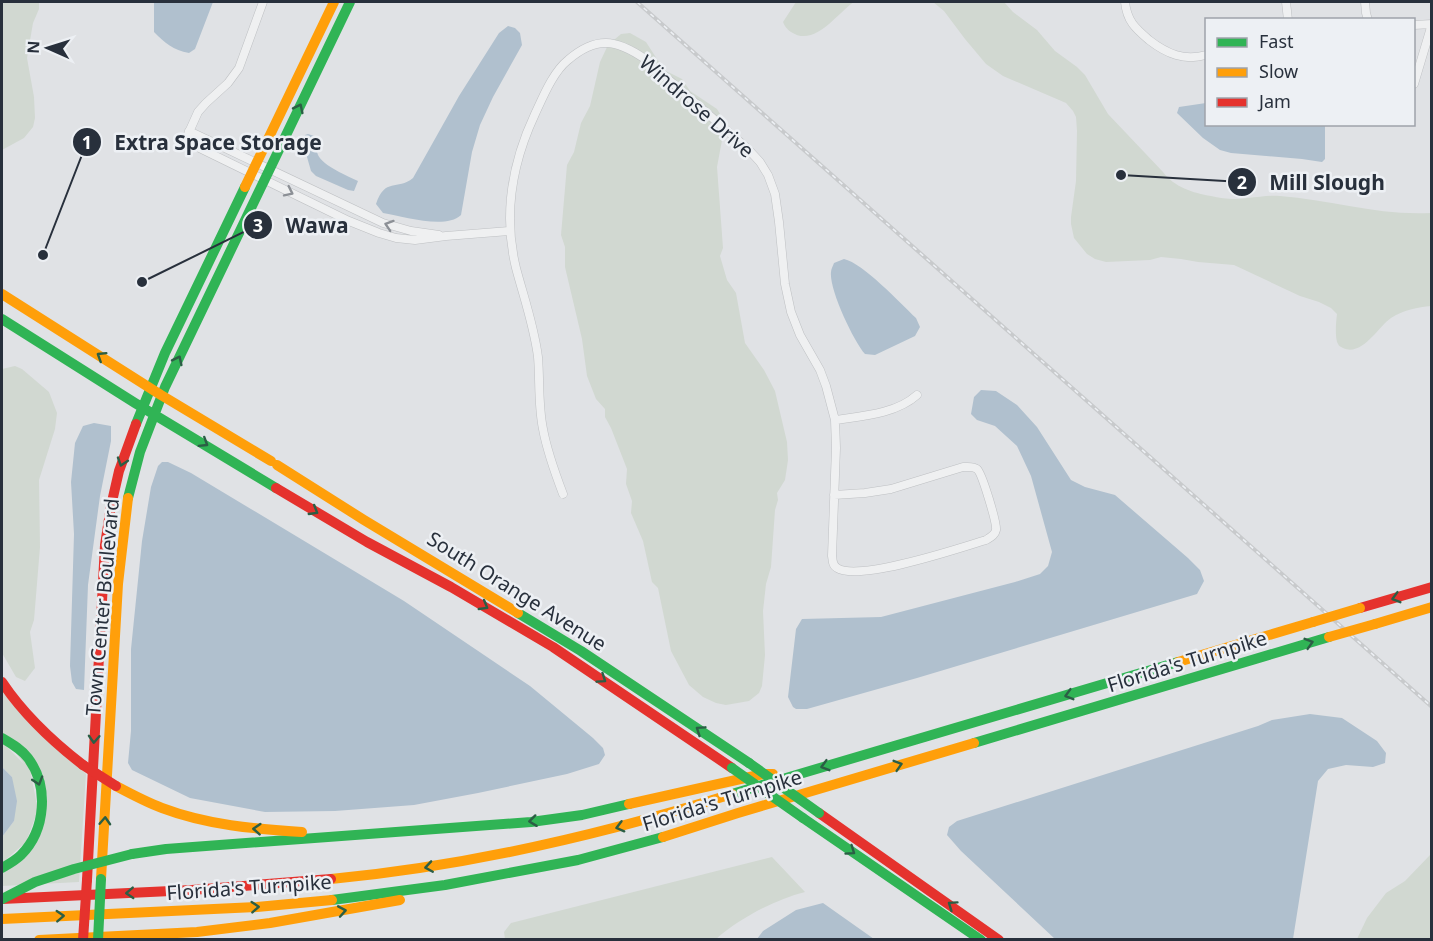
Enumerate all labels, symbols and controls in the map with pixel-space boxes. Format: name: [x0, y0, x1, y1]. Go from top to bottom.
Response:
north arrow: [18, 18, 78, 78]
legend: [1205, 18, 1415, 126]
text: Fast: [1259, 29, 1294, 53]
text: N: [22, 40, 44, 54]
street label: Windrose Drive: [634, 49, 760, 163]
text: Slow: [1259, 59, 1298, 83]
text: Jam: [1257, 89, 1291, 113]
one-way arrow: [291, 104, 303, 115]
callout: Extra Space Storage: [72, 123, 333, 162]
text: Extra Space Storage: [114, 128, 322, 156]
text: 1: [82, 130, 92, 154]
callout: Mill Slough: [1227, 163, 1397, 202]
text: Mill Slough: [1269, 168, 1385, 196]
text: 2: [1237, 170, 1247, 194]
one-way arrow: [283, 185, 294, 196]
callout: Wawa: [243, 206, 360, 245]
text: Wawa: [285, 211, 349, 239]
text: 3: [253, 213, 263, 237]
one-way arrow: [384, 219, 395, 232]
one-way arrow: [97, 352, 107, 364]
one-way arrow: [170, 355, 182, 366]
one-way arrow: [198, 436, 208, 448]
one-way arrow: [117, 456, 130, 467]
street label: Town Center Boulevard: [79, 497, 125, 717]
one-way arrow: [308, 503, 318, 515]
street label: South Orange Avenue: [422, 525, 612, 657]
one-way arrow: [1391, 591, 1402, 603]
one-way arrow: [478, 599, 488, 611]
street label: Florida's Turnpike: [1104, 624, 1270, 698]
one-way arrow: [1304, 638, 1314, 650]
one-way arrow: [595, 672, 606, 683]
one-way arrow: [1064, 687, 1074, 700]
one-way arrow: [696, 726, 707, 737]
one-way arrow: [88, 734, 101, 743]
one-way arrow: [820, 759, 831, 771]
one-way arrow: [892, 760, 903, 772]
street label: Florida's Turnpike: [639, 763, 805, 837]
one-way arrow: [31, 775, 43, 786]
one-way arrow: [528, 815, 538, 827]
one-way arrow: [98, 816, 111, 825]
one-way arrow: [615, 820, 625, 833]
one-way arrow: [253, 823, 262, 836]
one-way arrow: [845, 844, 856, 855]
one-way arrow: [424, 860, 433, 872]
street label: Florida's Turnpike: [165, 868, 333, 906]
one-way arrow: [126, 886, 135, 899]
one-way arrow: [250, 900, 259, 913]
one-way arrow: [947, 902, 958, 913]
one-way arrow: [336, 905, 346, 918]
one-way arrow: [55, 910, 64, 923]

